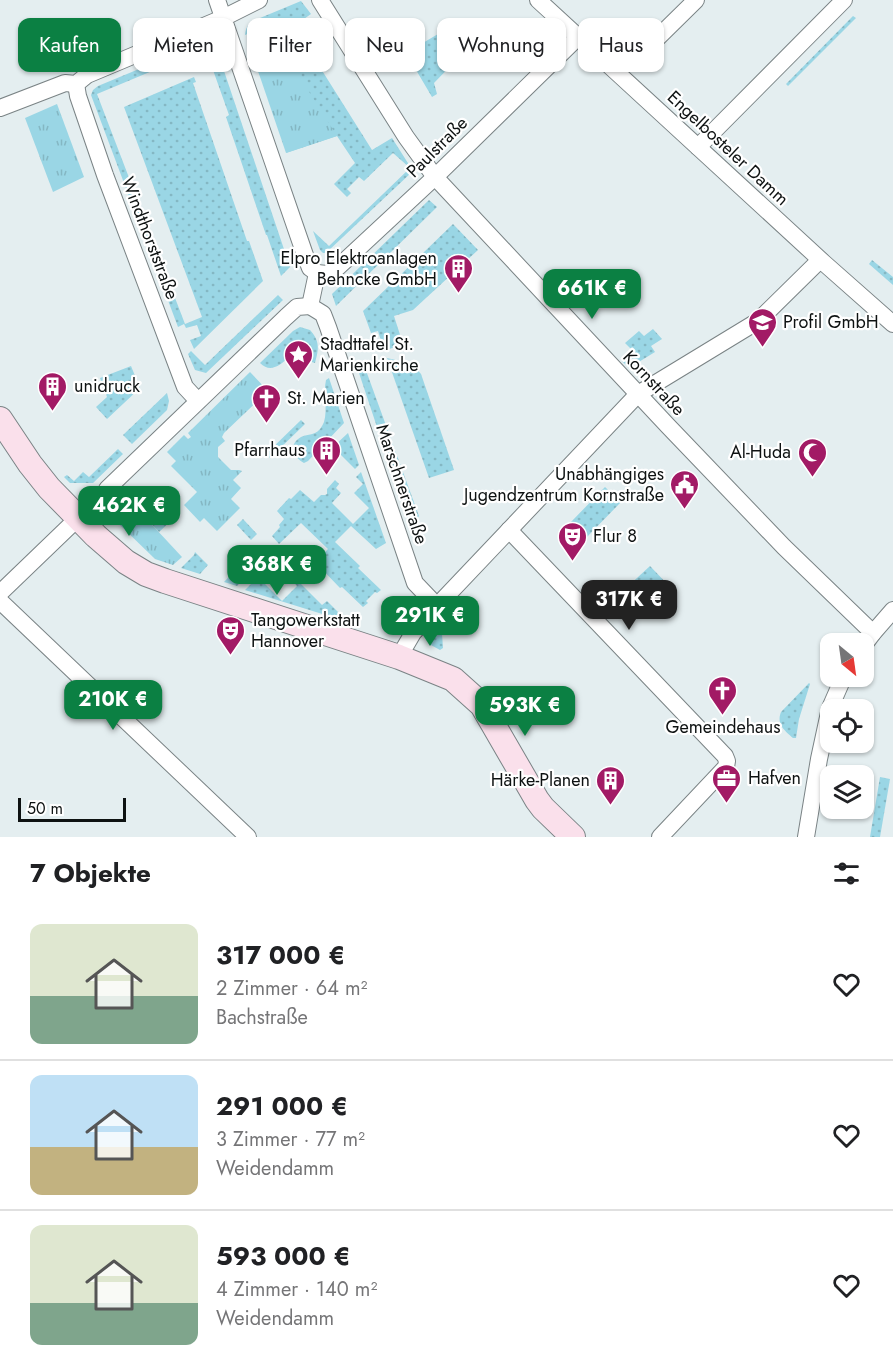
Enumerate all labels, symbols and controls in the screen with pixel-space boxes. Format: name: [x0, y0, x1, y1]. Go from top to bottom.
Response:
chip: Kaufen: [18, 18, 121, 72]
chip: Mieten: [133, 18, 235, 72]
chip: Filter: [247, 18, 333, 72]
chip: Neu: [345, 18, 425, 72]
chip: Wohnung: [437, 18, 566, 72]
chip: Haus: [578, 18, 664, 72]
street label: Engelbosteler Damm: [661, 85, 795, 211]
street label: Paulstraße: [400, 110, 474, 184]
street label: Windthorststraße: [115, 173, 185, 303]
place label: Elpro Elektroanlagen Behncke GmbH: [280, 245, 437, 292]
building icon: Elpro Elektroanlagen Behncke GmbH: [442, 252, 474, 294]
pin: 661K €: [543, 269, 641, 320]
text: 661K €: [557, 274, 627, 303]
school or university icon: Profil GmbH: [746, 306, 778, 348]
place label: Profil GmbH: [783, 309, 879, 335]
place label: Stadttafel St. Marienkirche: [320, 331, 419, 378]
place icon: Stadttafel St. Marienkirche: [283, 338, 315, 380]
street label: Kornstraße: [617, 345, 691, 421]
building icon: unidruck: [37, 370, 69, 412]
place label: unidruck: [74, 373, 140, 399]
church icon: St. Marien: [250, 382, 282, 424]
place label: St. Marien: [287, 385, 365, 411]
street label: Marschnerstraße: [369, 420, 435, 548]
building icon: Pfarrhaus: [310, 434, 342, 476]
mosque icon: Al-Huda: [796, 436, 828, 478]
place label: Pfarrhaus: [234, 437, 305, 463]
place label: Al-Huda: [730, 439, 791, 465]
place label: Unabhängiges Jugendzentrum Kornstraße: [462, 461, 664, 508]
public building icon: Unabhängiges Jugendzentrum Kornstraße: [669, 468, 701, 510]
pin: 462K €: [80, 486, 178, 537]
text: 462K €: [92, 491, 166, 520]
theatre icon: Flur 8: [556, 520, 588, 562]
place label: Flur 8: [593, 523, 637, 549]
pin: 368K €: [228, 545, 326, 596]
text: 368K €: [241, 550, 313, 579]
pin: 317K €: [580, 580, 678, 631]
text: 317K €: [595, 585, 663, 614]
pin: 291K €: [381, 596, 479, 647]
text: 291K €: [395, 601, 465, 630]
place label: Tangowerkstatt Hannover: [251, 607, 360, 654]
theatre icon: Tangowerkstatt Hannover: [214, 614, 246, 656]
north arrow: [820, 633, 874, 687]
map controls: [820, 633, 874, 819]
church icon: Gemeindehaus: [707, 674, 739, 716]
pin: 210K €: [64, 680, 162, 731]
text: 210K €: [78, 685, 148, 714]
pin: 593K €: [476, 686, 574, 737]
text: 593K €: [489, 691, 561, 720]
button: locate: [820, 699, 874, 753]
place label: Gemeindehaus: [665, 714, 781, 740]
office icon: Hafven: [711, 762, 743, 804]
building icon: Härke-Planen: [595, 764, 627, 806]
place label: Hafven: [748, 765, 801, 791]
button: layers: [820, 765, 874, 819]
place label: Härke-Planen: [491, 767, 590, 793]
scale bar: [18, 795, 126, 822]
text: 50 m: [27, 797, 63, 820]
text: 7 Objekte: [30, 854, 151, 892]
icon: filters: [830, 857, 863, 890]
text: 317 000 €: [216, 936, 345, 974]
icon: home: [78, 948, 150, 1020]
icon: heart: [830, 968, 863, 1001]
text: 2 Zimmer · 64 m²: [216, 974, 368, 1003]
text: Bachstraße: [216, 1003, 308, 1032]
text: 291 000 €: [216, 1087, 348, 1125]
icon: home: [78, 1099, 150, 1171]
icon: heart: [830, 1119, 863, 1152]
text: 3 Zimmer · 77 m²: [216, 1125, 365, 1154]
text: Weidendamm: [216, 1154, 334, 1183]
text: 593 000 €: [216, 1237, 351, 1275]
icon: home: [78, 1249, 150, 1321]
icon: heart: [830, 1269, 863, 1302]
text: 4 Zimmer · 140 m²: [216, 1275, 377, 1304]
text: Weidendamm: [216, 1304, 334, 1333]

